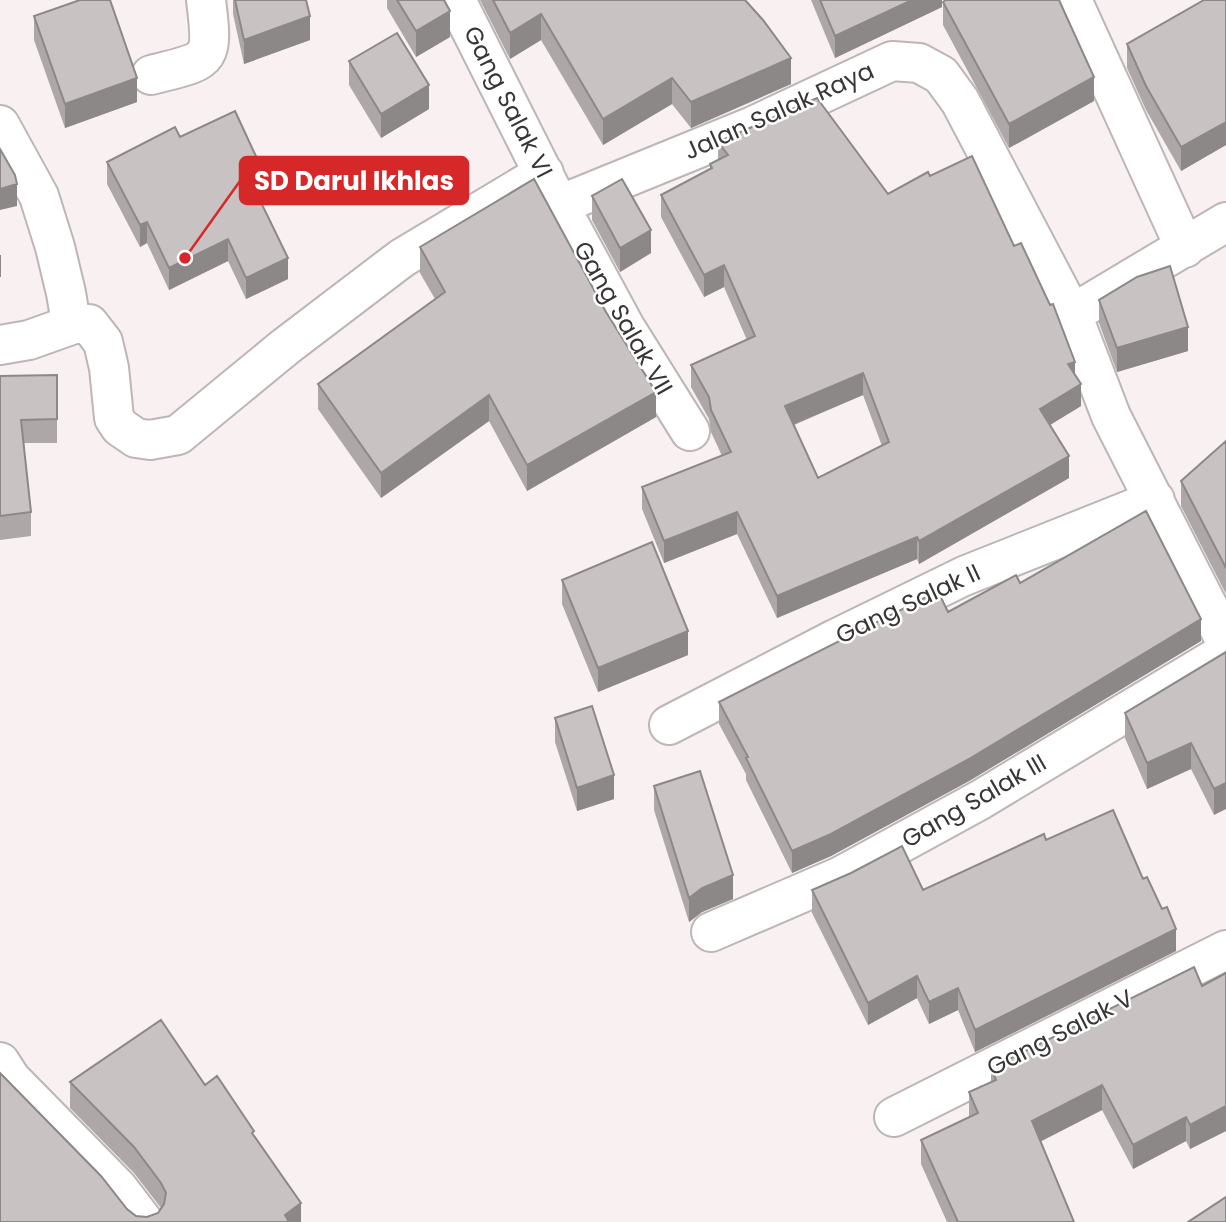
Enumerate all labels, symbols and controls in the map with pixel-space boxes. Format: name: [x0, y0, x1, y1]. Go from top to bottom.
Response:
street label: Gang Salak VI: [456, 20, 561, 183]
street label: Jalan Salak Raya: [679, 54, 879, 167]
callout: SD Darul Ikhlas: [240, 157, 468, 204]
text: SD Darul Ikhlas: [254, 163, 454, 199]
street label: Gang Salak VII: [566, 235, 681, 401]
street label: Gang Salak II: [830, 556, 985, 651]
street label: Gang Salak III: [895, 746, 1052, 855]
street label: Gang Salak V: [981, 981, 1139, 1084]

